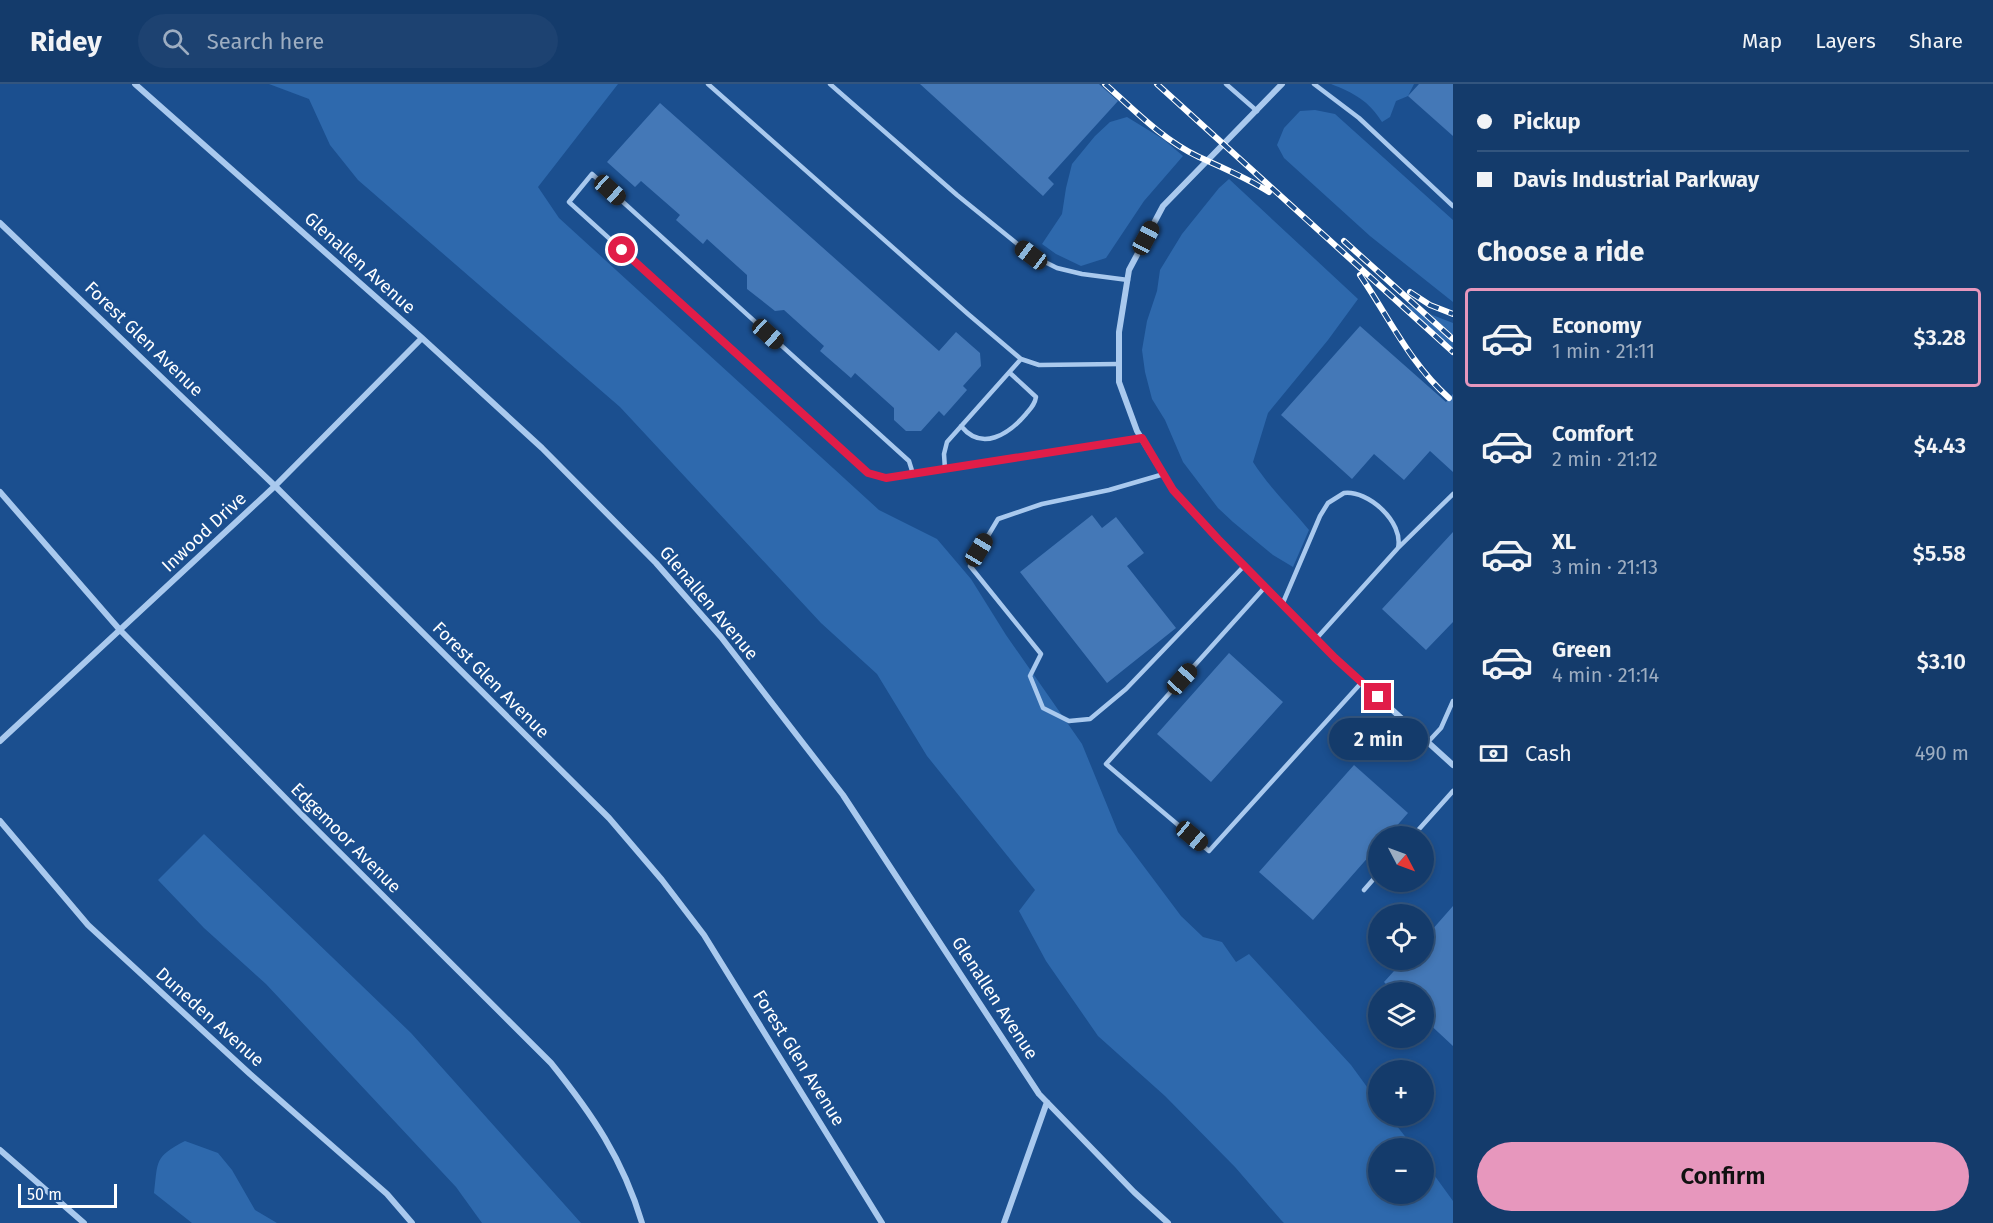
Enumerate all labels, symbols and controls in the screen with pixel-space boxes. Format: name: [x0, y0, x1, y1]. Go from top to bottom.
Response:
search box: [138, 14, 558, 68]
text: Ridey: [30, 25, 102, 58]
icon: search: [159, 25, 192, 58]
text: Search here: [207, 28, 324, 55]
text: Map: [1742, 28, 1782, 54]
text: Layers: [1815, 28, 1876, 54]
text: Share: [1909, 28, 1963, 54]
text: Pickup: [1513, 108, 1581, 135]
text: Davis Industrial Parkway: [1513, 166, 1759, 193]
car: [591, 171, 629, 209]
street label: Glenallen Avenue: [300, 207, 420, 319]
car: [1130, 218, 1162, 258]
route start: [608, 236, 635, 263]
text: Choose a ride: [1477, 236, 1644, 268]
car: [1011, 237, 1051, 273]
street label: Forest Glen Avenue: [80, 277, 208, 401]
icon: car: [1480, 311, 1534, 365]
text: Economy: [1552, 312, 1641, 339]
car: [749, 315, 787, 353]
text: $3.28: [1914, 324, 1966, 351]
text: 1 min · 21:11: [1552, 339, 1655, 363]
icon: car: [1480, 419, 1534, 473]
text: Comfort: [1552, 420, 1633, 447]
text: $4.43: [1914, 432, 1966, 459]
text: 2 min · 21:12: [1552, 447, 1658, 471]
street label: Inwood Drive: [157, 487, 251, 577]
icon: car: [1480, 527, 1534, 581]
text: XL: [1552, 528, 1576, 555]
car: [962, 530, 996, 570]
text: $5.58: [1913, 540, 1966, 567]
street label: Glenallen Avenue: [655, 542, 763, 664]
text: 3 min · 21:13: [1552, 555, 1658, 579]
street label: Forest Glen Avenue: [428, 617, 554, 743]
icon: car: [1480, 635, 1534, 689]
text: Green: [1552, 636, 1611, 663]
text: $3.10: [1917, 648, 1966, 675]
car: [1163, 660, 1201, 698]
text: 4 min · 21:14: [1552, 663, 1659, 687]
route end: [1364, 683, 1391, 710]
callout: 2 min: [1328, 718, 1428, 760]
text: 2 min: [1354, 727, 1403, 751]
icon: cash: [1477, 737, 1510, 770]
text: Cash: [1525, 740, 1572, 767]
text: 490 m: [1915, 741, 1969, 765]
street label: Edgemoor Avenue: [286, 778, 406, 898]
car: [1172, 818, 1212, 854]
north arrow: [1368, 826, 1434, 892]
map controls: [1368, 826, 1434, 1204]
button: locate: [1368, 904, 1434, 970]
street label: Glenallen Avenue: [947, 933, 1043, 1063]
street label: Duneden Avenue: [151, 963, 269, 1071]
button: layers: [1368, 982, 1434, 1048]
street label: Forest Glen Avenue: [748, 986, 850, 1130]
button: +: [1368, 1060, 1434, 1126]
button: −: [1368, 1138, 1434, 1204]
button: Confirm: [1477, 1142, 1969, 1211]
scale bar: [18, 1181, 117, 1208]
text: 50 m: [27, 1185, 62, 1204]

